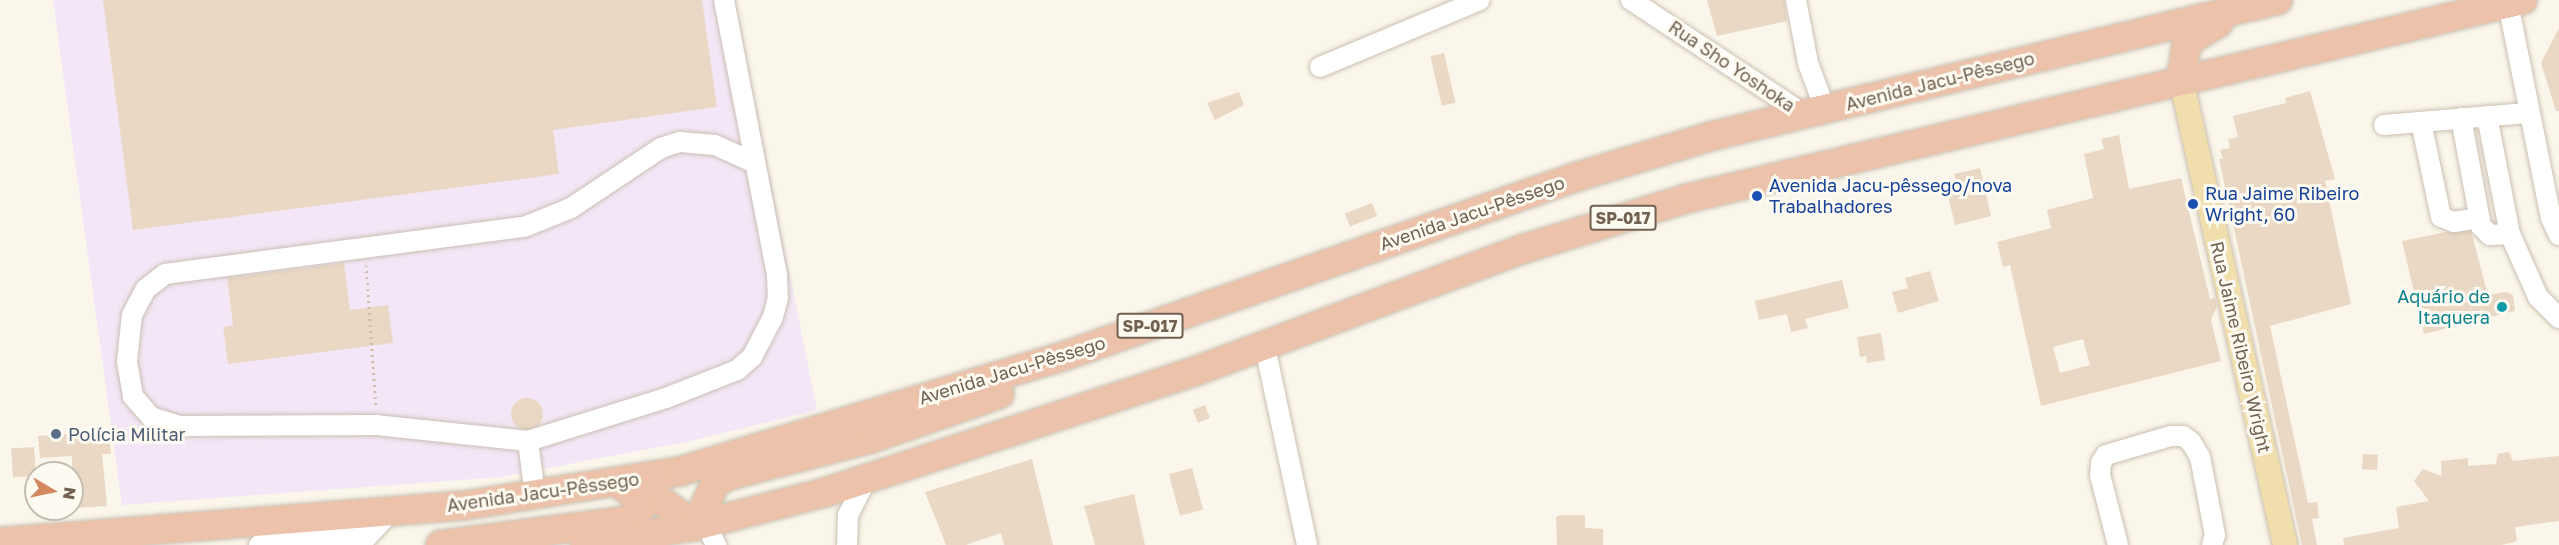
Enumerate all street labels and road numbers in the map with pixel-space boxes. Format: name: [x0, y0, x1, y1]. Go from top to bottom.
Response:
street label: Rua Sho Yoshoka: [1665, 16, 1799, 116]
street label: Avenida Jacu-Pêssego: [1843, 47, 2037, 115]
street label: Avenida Jacu-Pêssego: [1377, 171, 1567, 255]
road number: SP-017: [1588, 205, 1658, 231]
street label: Rua Jaime Ribeiro Wright: [2206, 239, 2276, 455]
road number: SP-017: [1116, 313, 1184, 339]
street label: Avenida Jacu-Pêssego: [916, 331, 1108, 409]
street label: Avenida Jacu-Pêssego: [445, 468, 641, 516]

